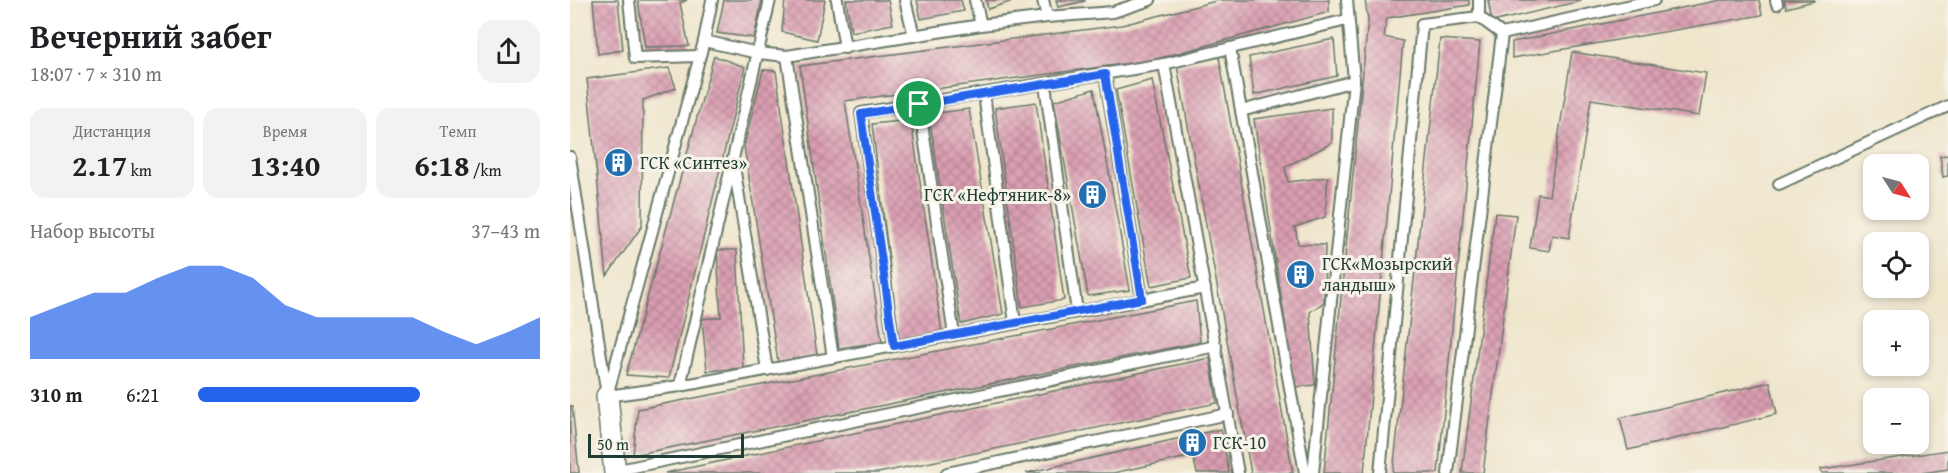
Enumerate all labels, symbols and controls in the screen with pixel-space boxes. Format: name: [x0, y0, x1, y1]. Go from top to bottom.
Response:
text: Вечерний забег: [30, 12, 272, 60]
button: share: [477, 20, 540, 83]
text: 18:07 · 7 × 310 m: [30, 59, 162, 88]
pin: [893, 78, 944, 129]
icon: arrive: [902, 87, 935, 120]
text: Дистанция: [73, 119, 151, 143]
text: Время: [263, 119, 307, 143]
text: Темп: [440, 119, 476, 143]
text: 2.17: [72, 143, 127, 187]
text: 13:40: [250, 143, 320, 187]
text: 6:18: [414, 143, 469, 187]
building icon: ГСК «Синтез»: [603, 147, 635, 179]
place label: ГСК «Синтез»: [640, 149, 747, 176]
north arrow: [1863, 154, 1929, 220]
map controls: [1863, 154, 1929, 454]
text: km: [127, 158, 152, 182]
text: /km: [469, 158, 502, 182]
building icon: ГСК «Нефтяник-8»: [1076, 179, 1108, 211]
place label: ГСК «Нефтяник-8»: [924, 181, 1071, 208]
text: Набор высоты: [30, 216, 155, 245]
text: 37–43 m: [471, 216, 540, 245]
button: locate: [1863, 232, 1929, 298]
place label: ГСК«Мозырский ландыш»: [1322, 250, 1453, 298]
building icon: ГСК«Мозырский ландыш»: [1285, 258, 1317, 290]
button: +: [1863, 310, 1929, 376]
text: 310 m: [30, 380, 83, 409]
text: 6:21: [126, 380, 160, 409]
button: −: [1863, 388, 1929, 454]
building icon: ГСК-10: [1176, 427, 1208, 459]
place label: ГСК-10: [1213, 429, 1266, 456]
scale bar: [588, 431, 744, 458]
text: 50 m: [597, 432, 629, 456]

